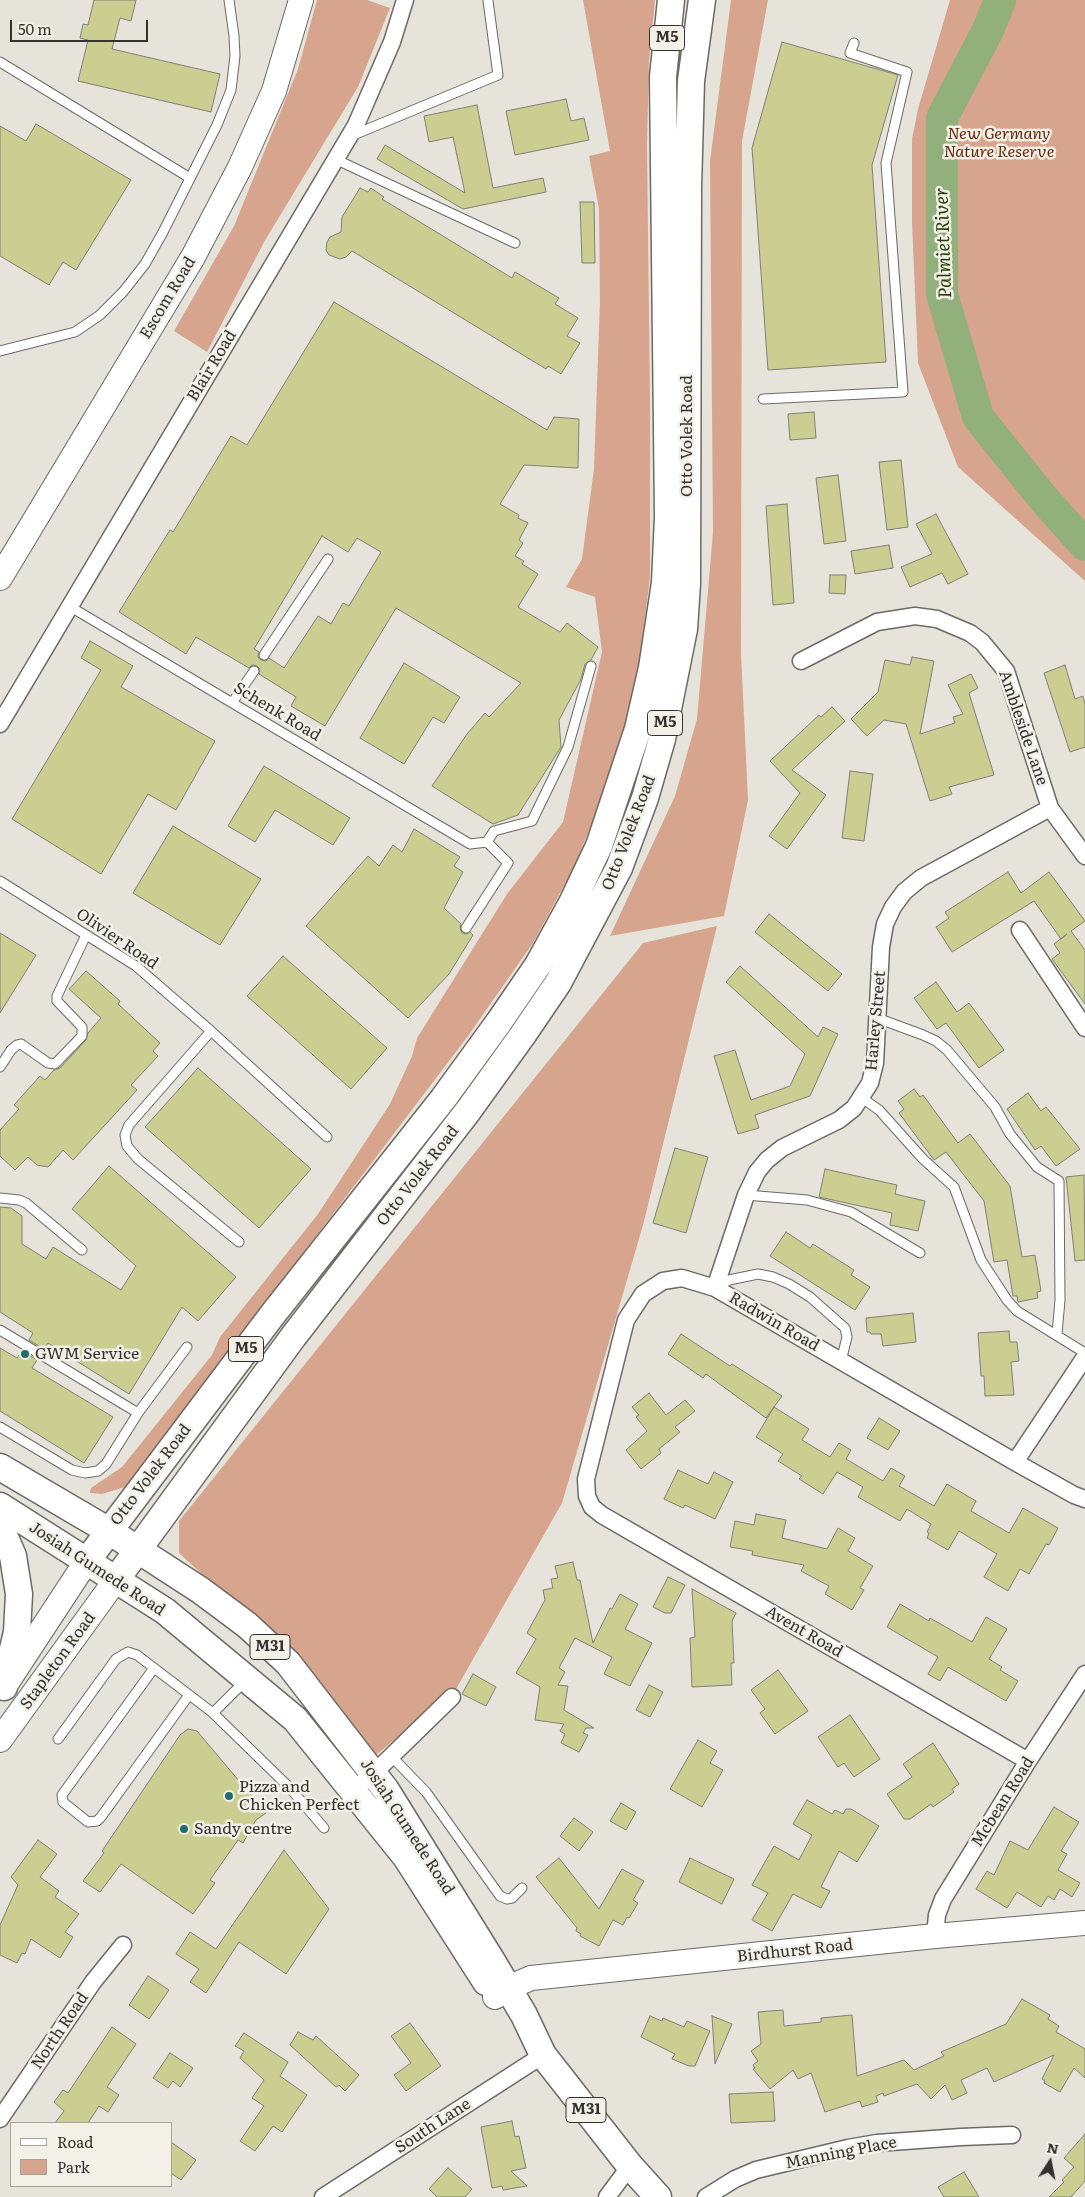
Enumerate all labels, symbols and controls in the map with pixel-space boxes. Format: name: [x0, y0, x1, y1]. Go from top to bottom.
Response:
scale bar: [12, 10, 150, 42]
text: 50 m: [18, 17, 52, 40]
road number: M5: [650, 26, 684, 50]
park label: New Germany Nature Reserve: [944, 124, 1054, 162]
water label: Palmiet River: [931, 187, 957, 299]
street label: Escom Road: [136, 254, 200, 342]
street label: Blair Road: [183, 327, 241, 405]
street label: Otto Volek Road: [677, 375, 697, 497]
street label: Ambleside Lane: [994, 668, 1052, 788]
street label: Schenk Road: [230, 678, 324, 746]
road number: M5: [648, 710, 682, 736]
street label: Otto Volek Road: [598, 773, 660, 893]
street label: Olivier Road: [72, 905, 162, 973]
street label: Harley Street: [862, 970, 890, 1072]
street label: Otto Volek Road: [373, 1122, 463, 1230]
street label: Radwin Road: [725, 1288, 823, 1356]
road number: M5: [228, 1336, 264, 1362]
place label: GWM Service: [35, 1344, 139, 1364]
marker: GWM Service: [19, 1348, 31, 1360]
street label: Otto Volek Road: [107, 1421, 195, 1529]
street label: Josiah Gumede Road: [25, 1518, 169, 1620]
street label: Avent Road: [762, 1602, 846, 1662]
street label: Stapleton Road: [16, 1609, 100, 1713]
road number: M31: [250, 1634, 290, 1660]
street label: Mcbean Road: [968, 1753, 1038, 1851]
street label: Josiah Gumede Road: [356, 1755, 458, 1899]
place label: Pizza and Chicken Perfect: [239, 1777, 359, 1815]
marker: Pizza and Chicken Perfect: [223, 1790, 235, 1802]
place label: Sandy centre: [194, 1819, 292, 1839]
marker: Sandy centre: [178, 1823, 190, 1835]
street label: Birdhurst Road: [736, 1935, 854, 1967]
street label: North Road: [27, 1989, 93, 2073]
street label: South Lane: [392, 2094, 474, 2158]
road number: M31: [566, 2098, 606, 2122]
legend: [10, 2122, 172, 2187]
text: Road: [57, 2130, 93, 2153]
street label: Manning Place: [784, 2133, 898, 2173]
text: N: [1045, 2136, 1061, 2158]
north arrow: [1025, 2137, 1075, 2187]
text: Park: [57, 2155, 90, 2178]

